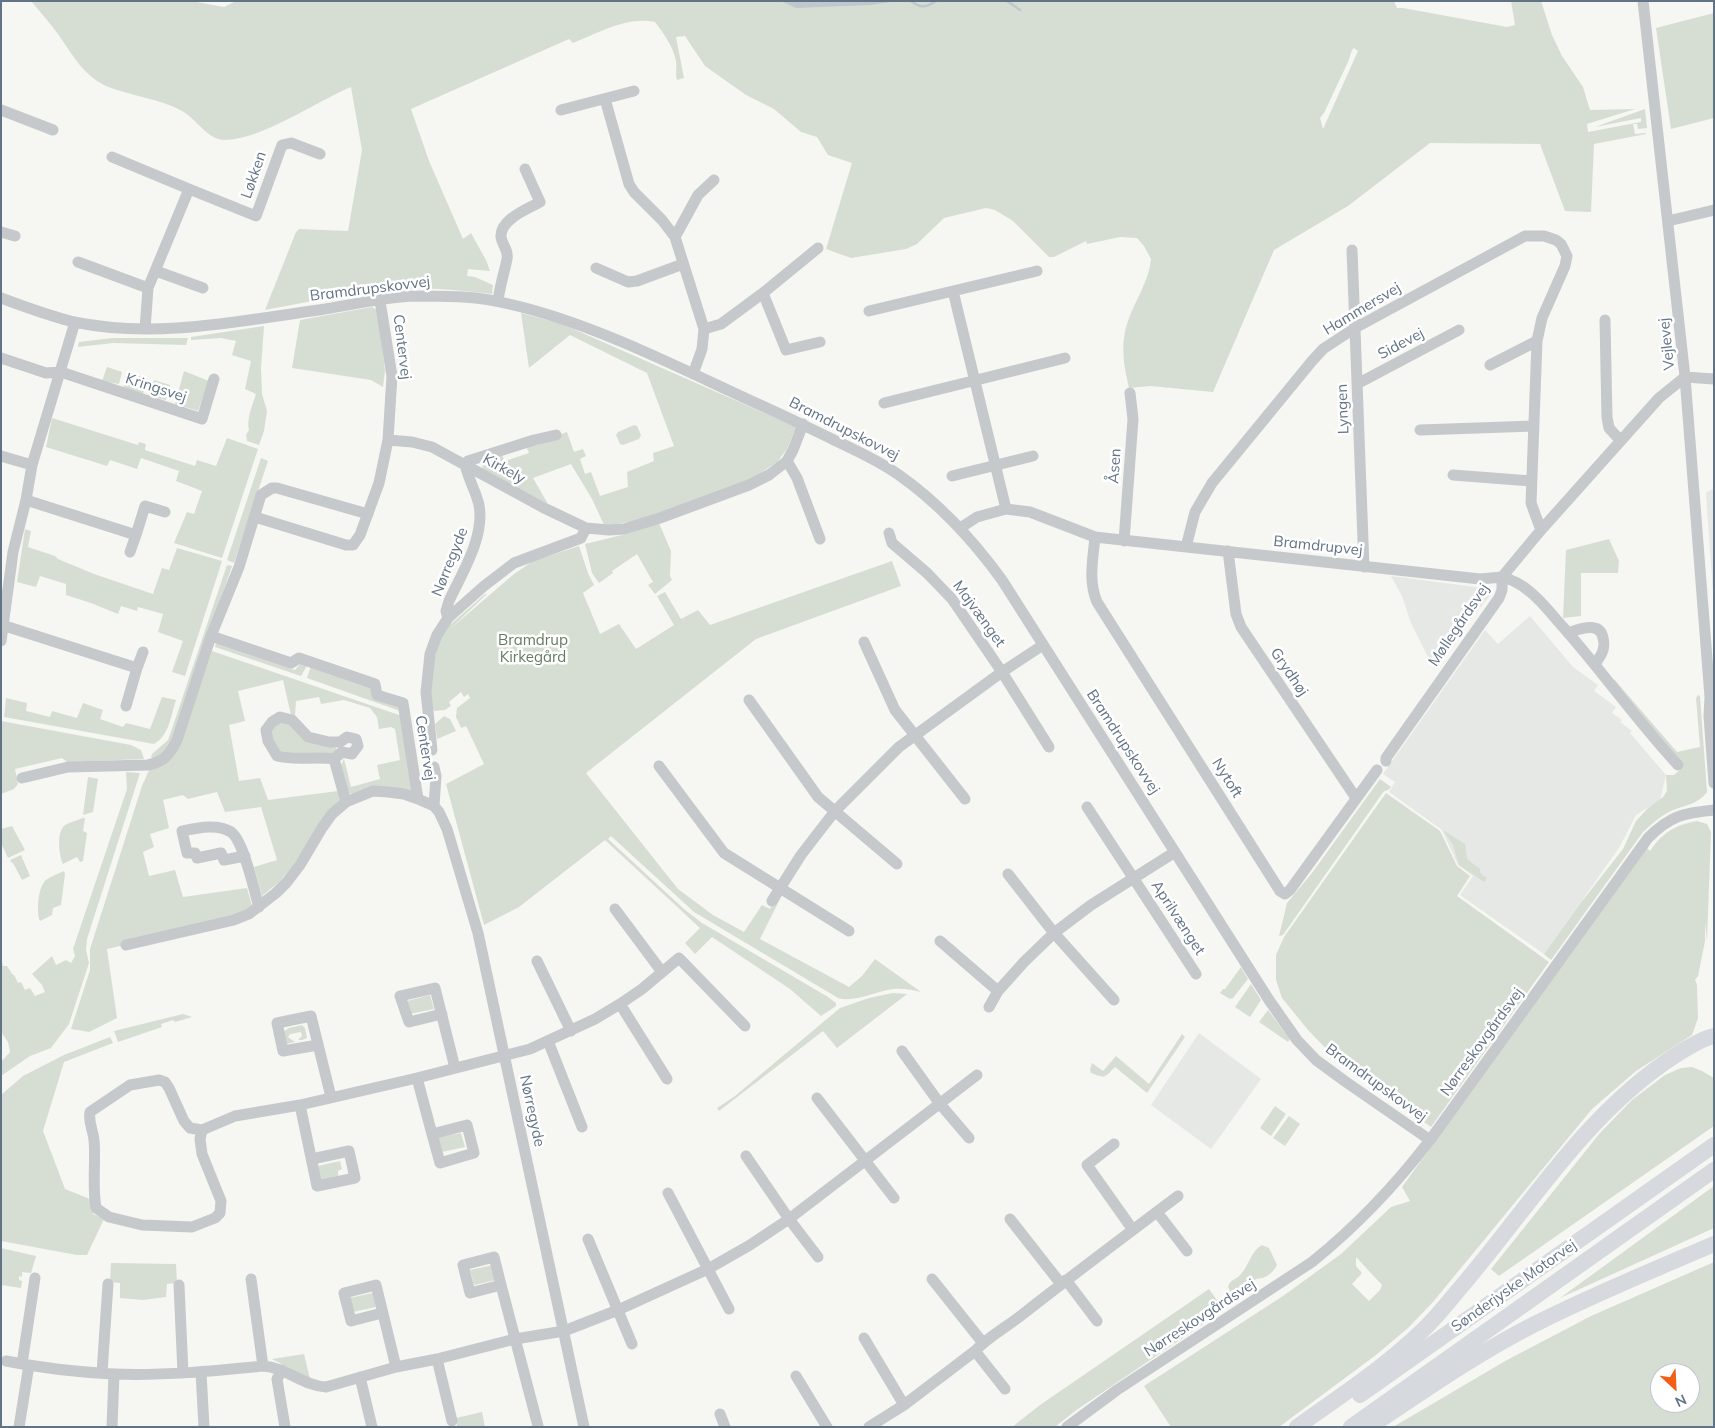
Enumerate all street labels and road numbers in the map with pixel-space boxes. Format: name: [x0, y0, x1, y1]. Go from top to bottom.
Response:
street label: Løkken: [238, 149, 270, 201]
street label: Bramdrupskovvej: [309, 273, 431, 305]
street label: Hammersvej: [1320, 279, 1404, 339]
street label: Centervej: [389, 313, 415, 381]
street label: Vejlevej: [1655, 317, 1679, 371]
street label: Sidevej: [1375, 324, 1427, 364]
street label: Kringsvej: [123, 370, 189, 406]
street label: Lyngen: [1333, 384, 1353, 434]
street label: Bramdrupskovvej: [786, 394, 902, 464]
street label: Åsen: [1105, 448, 1125, 484]
street label: Kirkely: [480, 450, 528, 488]
street label: Nørregyde: [428, 525, 472, 599]
street label: Bramdrupvej: [1273, 532, 1363, 560]
street label: Majvænget: [949, 577, 1009, 651]
street label: Møllegårdsvej: [1425, 580, 1493, 670]
street label: Grydhøj: [1266, 644, 1312, 700]
street label: Bramdrupskovvej: [1083, 686, 1163, 798]
street label: Centervej: [411, 714, 439, 782]
street label: Nytoft: [1208, 755, 1246, 801]
street label: Aprilvænget: [1147, 877, 1209, 959]
street label: Nørreskovgårdsvej: [1437, 984, 1527, 1100]
street label: Bramdrupskovvej: [1322, 1040, 1430, 1126]
street label: Nørregyde: [516, 1074, 548, 1148]
street label: Sønderjyske Motorvej: [1448, 1236, 1580, 1336]
street label: Nørreskovgårdsvej: [1141, 1275, 1259, 1361]

